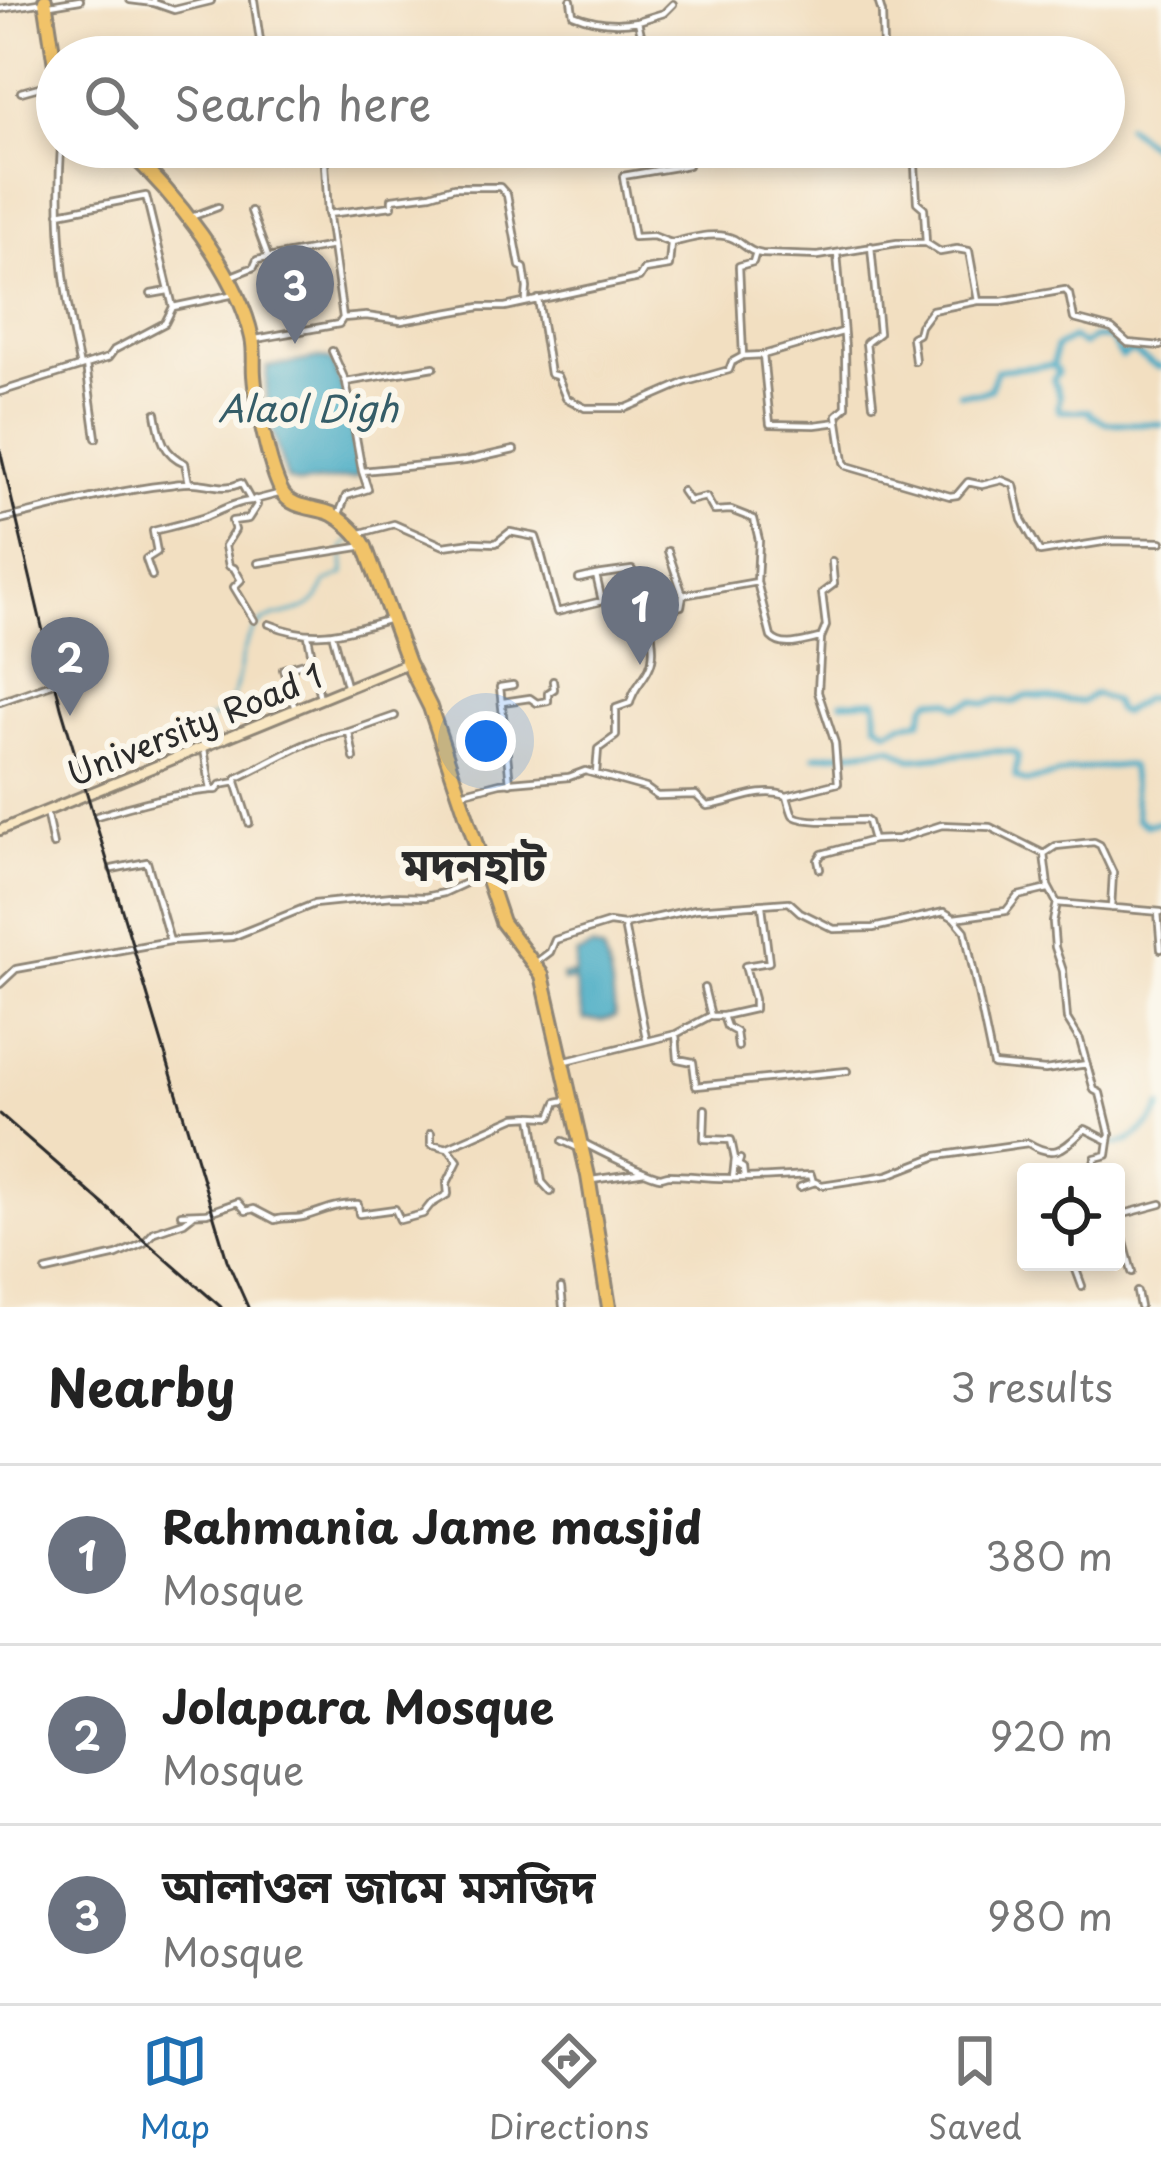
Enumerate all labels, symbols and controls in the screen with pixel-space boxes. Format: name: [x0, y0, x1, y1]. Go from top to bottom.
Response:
search box: [36, 36, 1125, 168]
text: Search here: [174, 68, 431, 136]
icon: search: [78, 69, 144, 135]
pin: 3: [256, 245, 334, 344]
water label: Alaol Digh: [218, 380, 399, 434]
pin: 1: [601, 566, 679, 665]
pin: 2: [31, 617, 109, 716]
street label: University Road 1: [59, 649, 330, 797]
your location: [456, 711, 516, 771]
district label: মদনহাট: [401, 828, 547, 896]
map controls: [1017, 1163, 1125, 1271]
button: locate: [1017, 1163, 1125, 1271]
text: Nearby: [48, 1347, 235, 1424]
text: 3 results: [950, 1356, 1113, 1415]
text: Rahmania Jame masjid: [162, 1491, 702, 1559]
text: 1: [78, 1525, 96, 1584]
text: 380 m: [985, 1525, 1113, 1584]
text: Mosque: [162, 1559, 304, 1618]
text: Jolapara Mosque: [162, 1671, 554, 1739]
text: 2: [73, 1705, 101, 1764]
text: 920 m: [990, 1705, 1113, 1764]
text: Mosque: [162, 1739, 304, 1798]
text: আলাওল জামে মসজিদ: [162, 1850, 596, 1918]
text: 3: [74, 1885, 100, 1944]
text: 980 m: [987, 1885, 1113, 1944]
text: Mosque: [162, 1921, 304, 1980]
tab: Map: [139, 2028, 210, 2150]
tab: Directions: [489, 2028, 649, 2150]
tab: Saved: [928, 2028, 1022, 2150]

